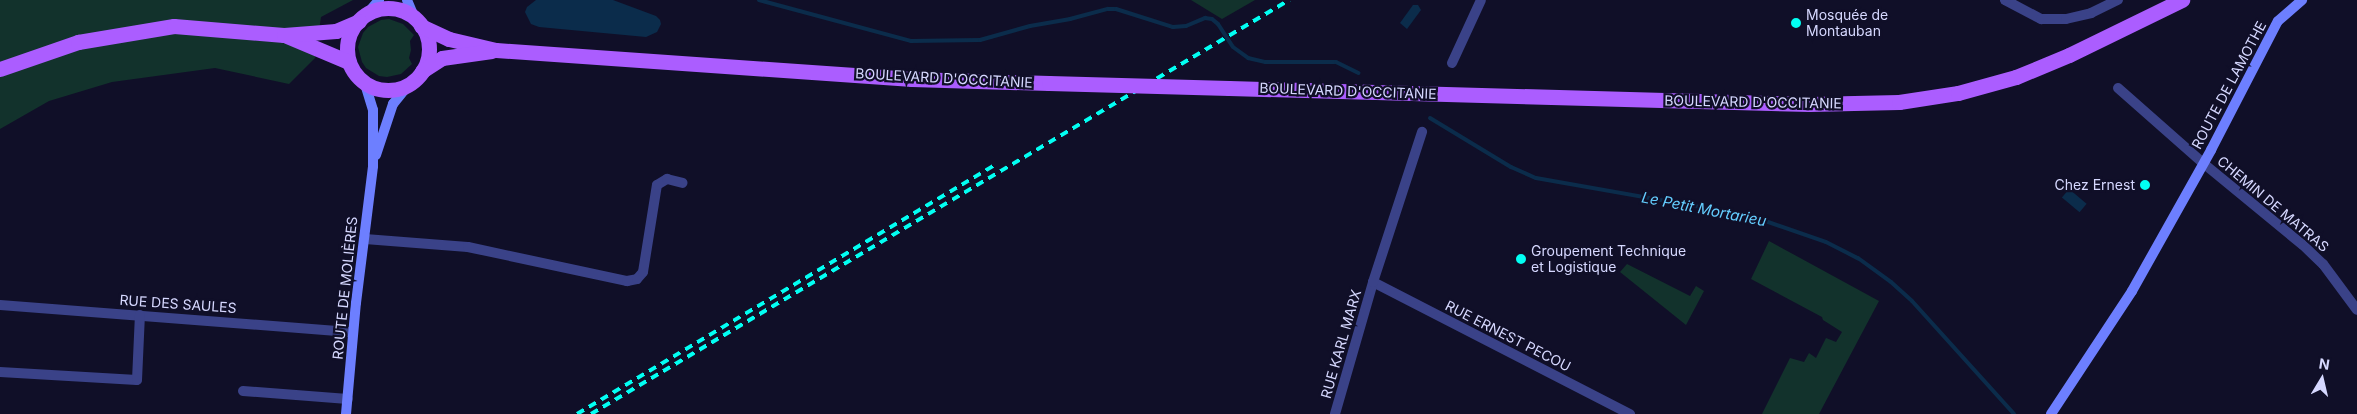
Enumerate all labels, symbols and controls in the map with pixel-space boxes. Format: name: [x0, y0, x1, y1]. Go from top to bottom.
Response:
place label: Mosquée de Montauban: [1806, 7, 1888, 40]
marker: Mosquée de Montauban: [1790, 17, 1802, 29]
street label: ROUTE DE LAMOTHE: [2188, 18, 2270, 152]
street label: BOULEVARD D'OCCITANIE: [855, 65, 1033, 91]
street label: BOULEVARD D'OCCITANIE: [1259, 80, 1437, 102]
street label: BOULEVARD D'OCCITANIE: [1664, 92, 1842, 112]
street label: CHEMIN DE MATRAS: [2214, 153, 2332, 255]
place label: Chez Ernest: [2055, 177, 2135, 193]
marker: Chez Ernest: [2139, 179, 2151, 191]
water label: Le Petit Mortarieu: [1640, 188, 1768, 230]
street label: ROUTE DE MOLIÈRES: [329, 216, 361, 360]
place label: Groupement Technique et Logistique: [1531, 243, 1686, 276]
marker: Groupement Technique et Logistique: [1515, 253, 1527, 265]
street label: RUE KARL MARX: [1317, 288, 1365, 400]
street label: RUE DES SAULES: [119, 292, 237, 316]
street label: RUE ERNEST PECOU: [1442, 297, 1574, 375]
north arrow: [2297, 354, 2347, 404]
text: N: [2318, 354, 2331, 373]

